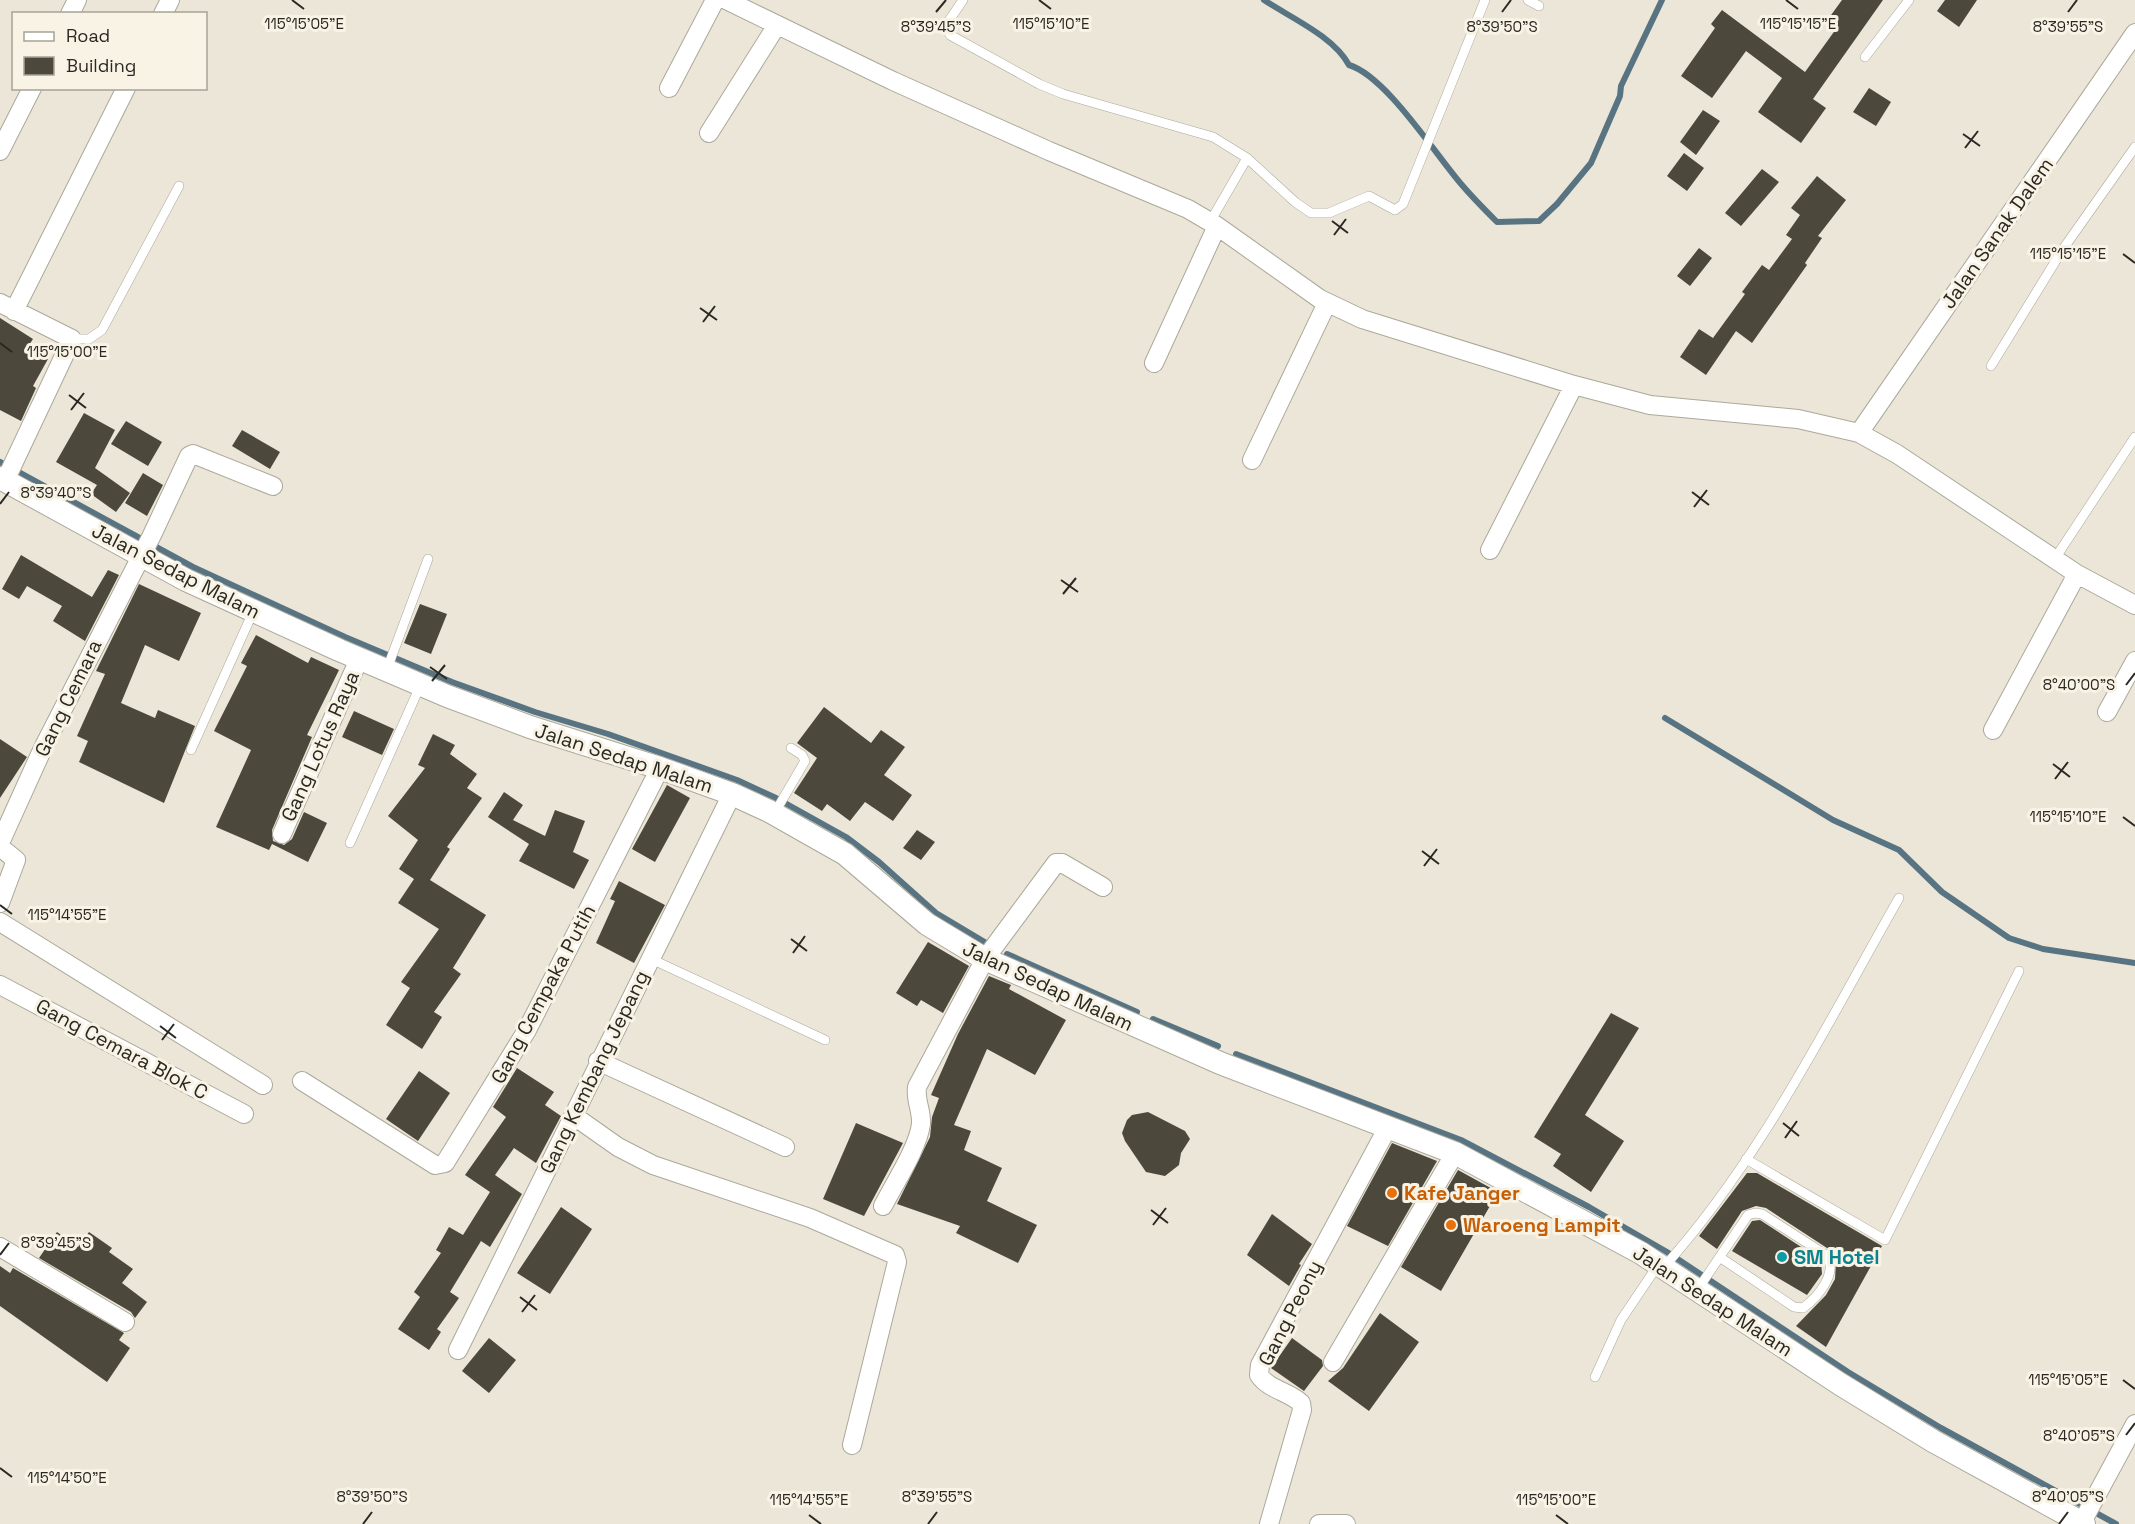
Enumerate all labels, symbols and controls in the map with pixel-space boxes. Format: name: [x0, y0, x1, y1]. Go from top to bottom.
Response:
legend: [12, 12, 207, 90]
text: 115°15'05"E: [264, 14, 344, 33]
text: 115°15'10"E: [1013, 14, 1089, 33]
text: 115°15'15"E: [1760, 14, 1836, 33]
text: 8°39'45"S: [901, 17, 971, 36]
text: 8°39'50"S: [1466, 17, 1538, 36]
text: 8°39'55"S: [2033, 17, 2103, 36]
text: Road: [66, 24, 110, 47]
text: Building: [66, 54, 136, 77]
street label: Jalan Sanak Dalem: [1935, 152, 2059, 314]
text: 115°15'15"E: [2030, 244, 2106, 263]
text: 115°15'00"E: [27, 342, 107, 361]
text: 8°39'40"S: [21, 483, 92, 502]
street label: Jalan Sedap Malam: [87, 517, 265, 625]
street label: Gang Cemara: [28, 635, 108, 761]
street label: Gang Lotus Raya: [275, 666, 365, 826]
text: 8°40'00"S: [2043, 675, 2115, 694]
street label: Jalan Sedap Malam: [532, 717, 716, 799]
text: 115°15'10"E: [2030, 807, 2106, 826]
street label: Gang Cempaka Putih: [485, 900, 601, 1088]
text: 115°14'55"E: [28, 905, 106, 924]
street label: Jalan Sedap Malam: [958, 935, 1138, 1037]
street label: Gang Kembang Jepang: [533, 966, 655, 1178]
street label: Gang Cemara Blok C: [31, 993, 213, 1105]
place label: Kafe Janger: [1404, 1180, 1520, 1206]
marker: Kafe Janger: [1385, 1186, 1399, 1200]
place label: Waroeng Lampit: [1463, 1212, 1621, 1238]
marker: Waroeng Lampit: [1444, 1218, 1458, 1232]
text: 8°39'45"S: [21, 1233, 91, 1252]
street label: Jalan Sedap Malam: [1628, 1240, 1798, 1362]
place label: SM Hotel: [1794, 1244, 1880, 1270]
marker: SM Hotel: [1775, 1250, 1789, 1264]
street label: Gang Peony: [1252, 1256, 1328, 1370]
text: 115°15'05"E: [2028, 1370, 2108, 1389]
text: 8°40'05"S: [2043, 1426, 2115, 1445]
text: 115°14'50"E: [27, 1468, 107, 1487]
text: 8°39'50"S: [336, 1487, 408, 1506]
text: 8°39'55"S: [902, 1487, 972, 1506]
text: 8°40'05"S: [2032, 1487, 2104, 1506]
text: 115°14'55"E: [770, 1490, 848, 1509]
text: 115°15'00"E: [1516, 1490, 1596, 1509]

